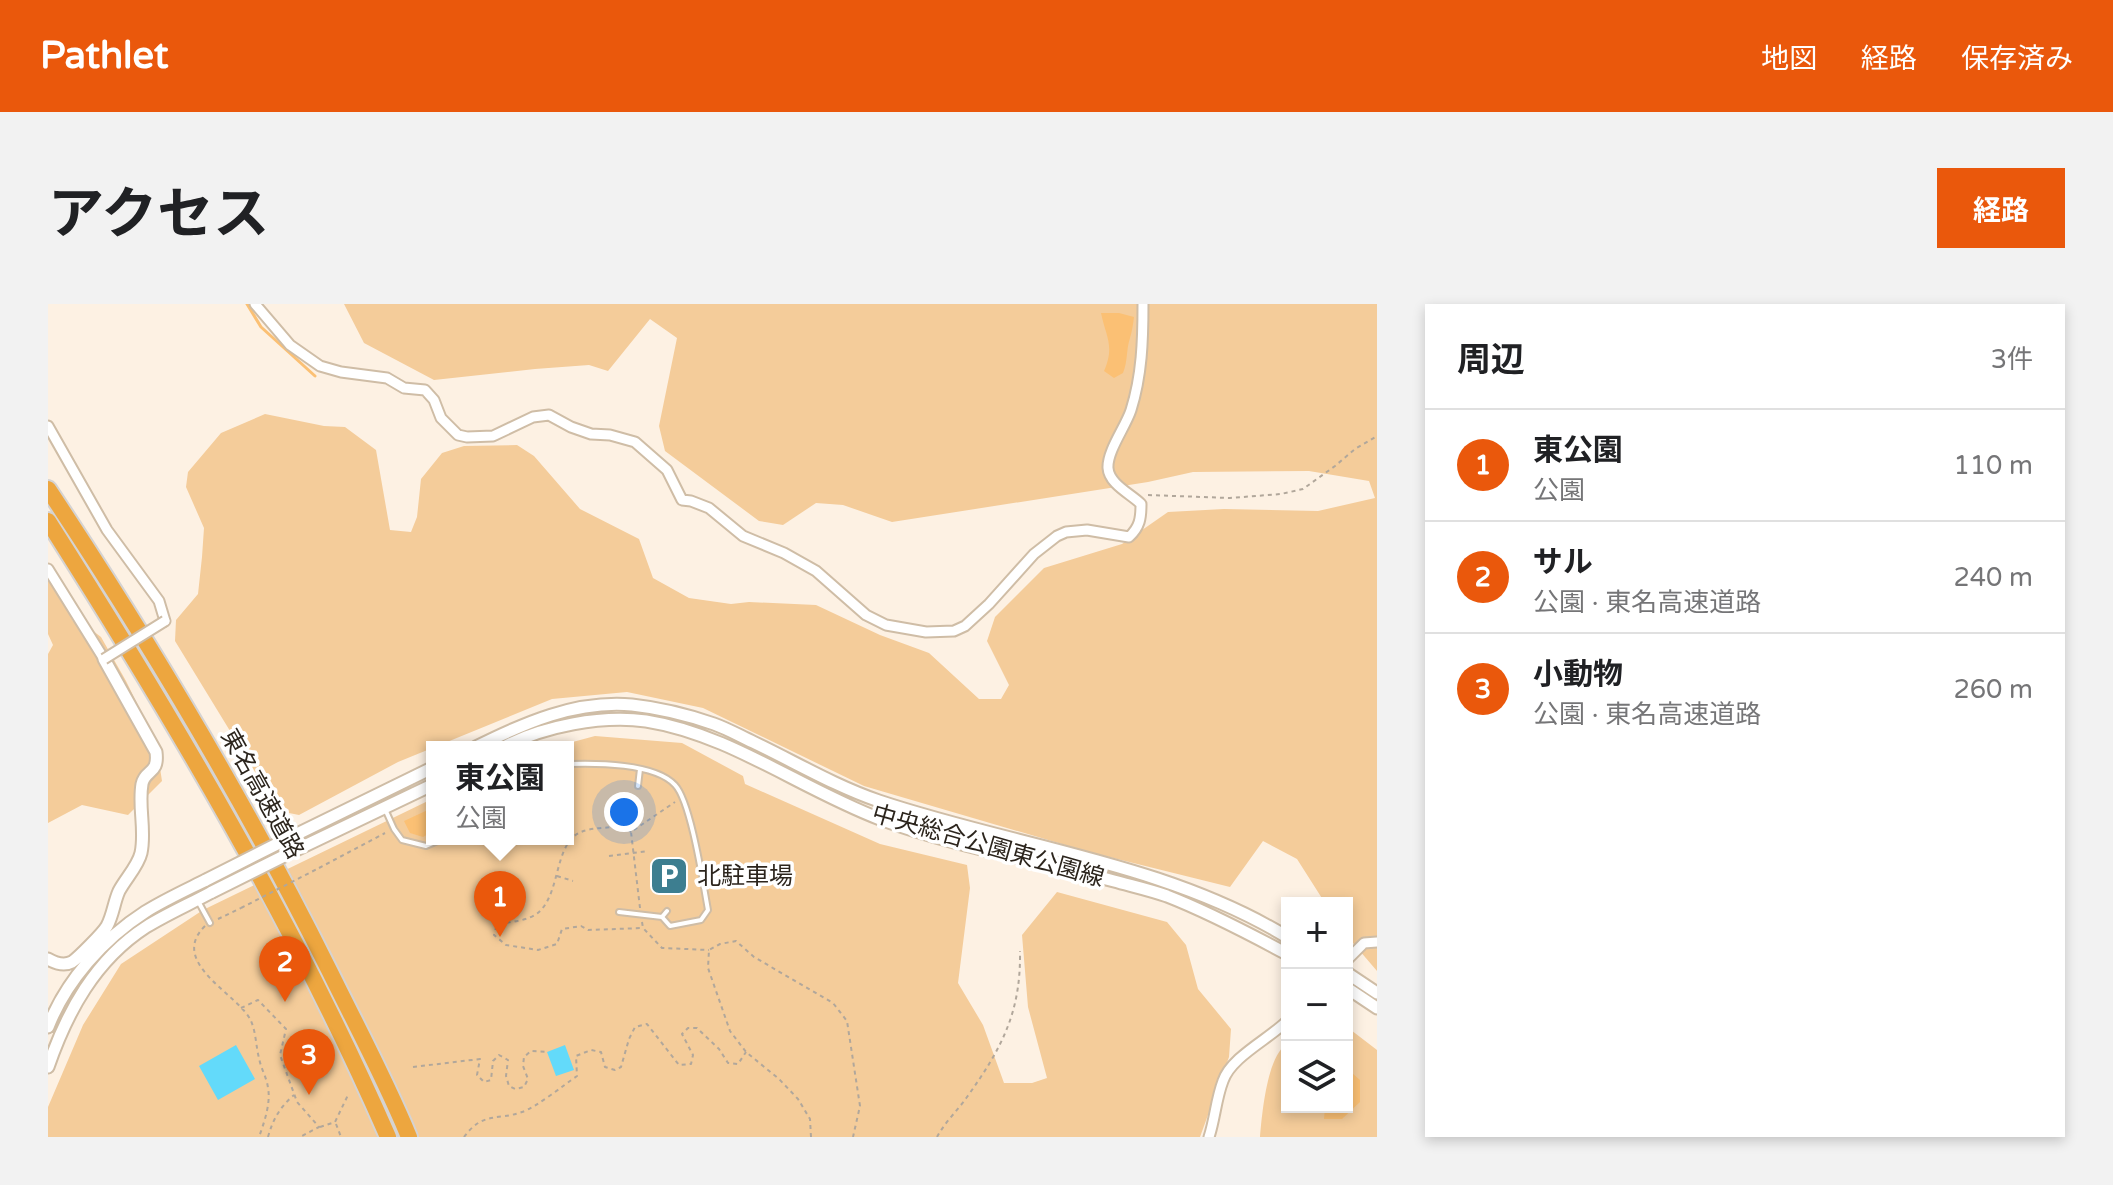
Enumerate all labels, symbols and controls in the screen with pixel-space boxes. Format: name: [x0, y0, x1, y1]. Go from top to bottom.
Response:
text: Pathlet: [40, 33, 169, 79]
text: 地図: [1761, 42, 1817, 76]
text: 経路: [1861, 42, 1917, 76]
text: 保存済み: [1961, 42, 2073, 76]
button: 経路: [1937, 168, 2065, 248]
text: アクセス: [48, 182, 269, 249]
text: 周辺: [1457, 340, 1525, 381]
text: 3件: [1991, 344, 2033, 375]
text: 東公園: [1533, 432, 1623, 469]
text: 1: [1475, 450, 1491, 481]
text: 110 m: [1953, 450, 2033, 481]
text: 公園: [1533, 475, 1585, 506]
text: サル: [1533, 544, 1593, 581]
text: 2: [1475, 562, 1491, 593]
text: 240 m: [1953, 562, 2033, 593]
text: 公園 · 東名高速道路: [1533, 587, 1761, 618]
text: 小動物: [1533, 656, 1623, 693]
text: 3: [1475, 674, 1491, 705]
text: 260 m: [1953, 674, 2033, 705]
text: 公園 · 東名高速道路: [1533, 699, 1761, 730]
street label: 東名高速道路: [214, 724, 310, 864]
popup: [426, 741, 574, 845]
text: 東公園: [455, 760, 545, 797]
your location: [604, 792, 644, 832]
street label: 中央総合公園東公園線: [869, 799, 1107, 893]
text: 公園: [455, 803, 507, 834]
parking icon: 北駐車場: [648, 855, 690, 897]
place label: 北駐車場: [697, 862, 793, 891]
pin: 1: [474, 871, 526, 937]
map controls: [1281, 897, 1353, 1113]
button: +: [1281, 897, 1353, 969]
pin: 2: [259, 936, 311, 1002]
button: −: [1281, 969, 1353, 1041]
pin: 3: [283, 1029, 335, 1095]
button: layers: [1281, 1041, 1353, 1113]

